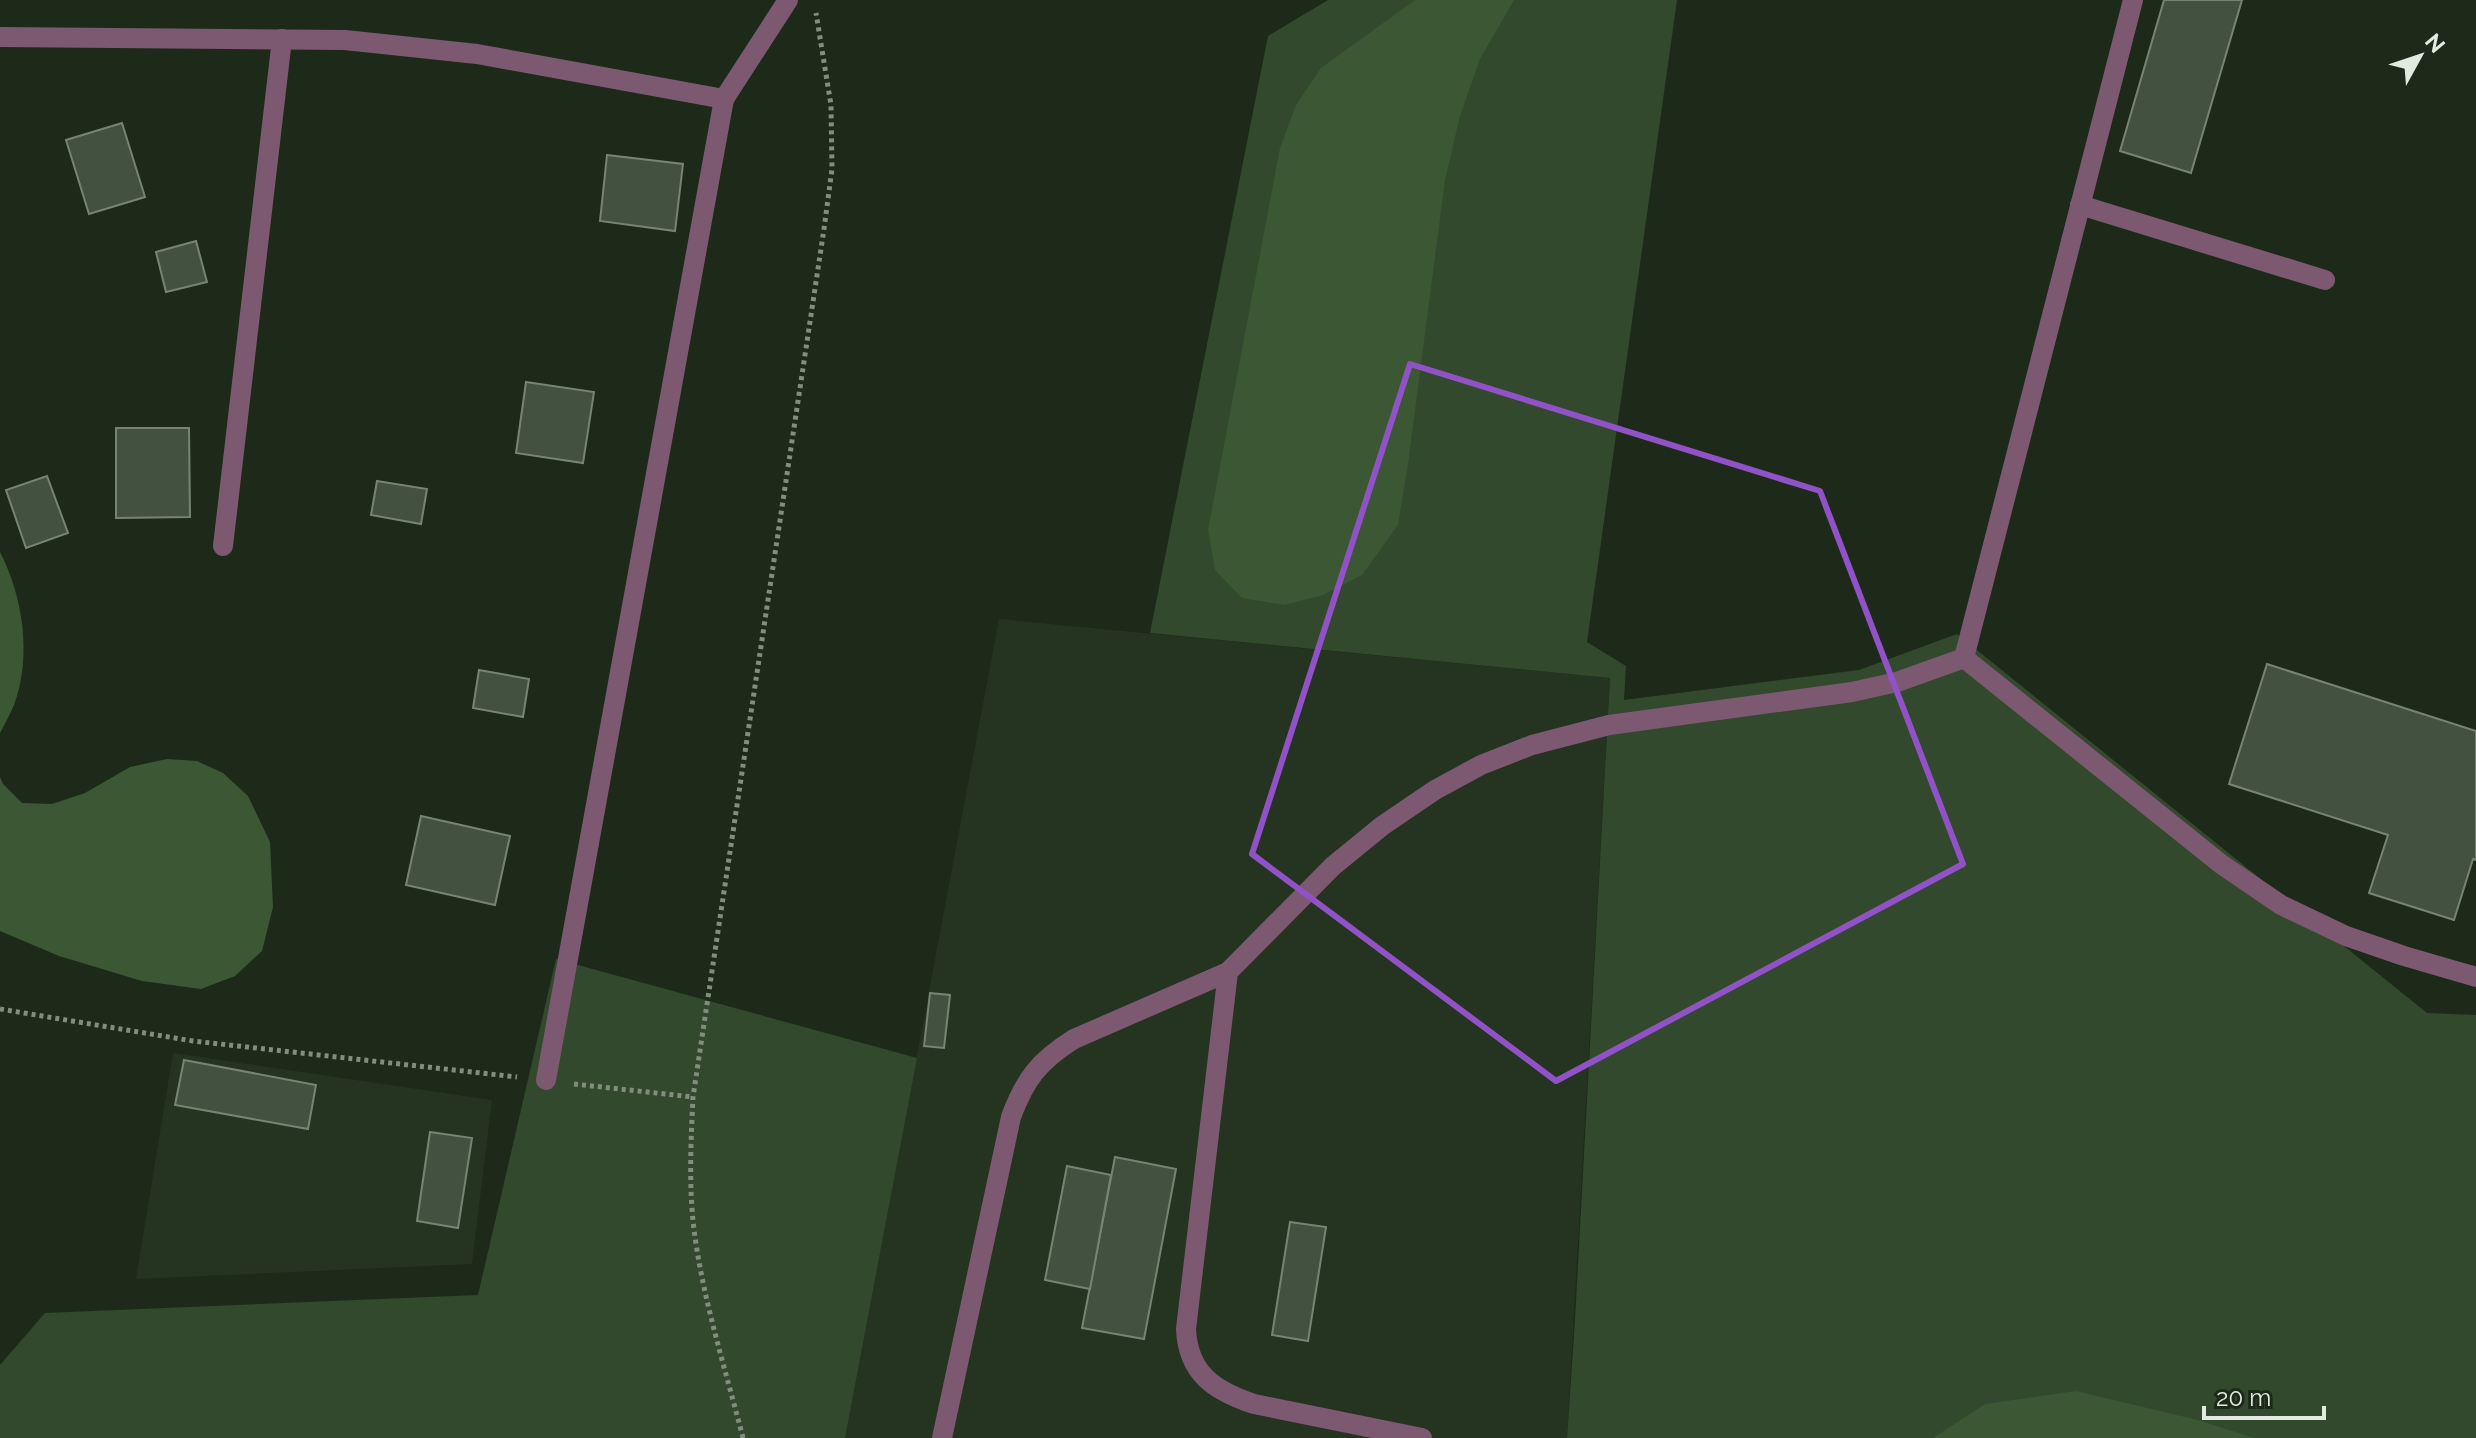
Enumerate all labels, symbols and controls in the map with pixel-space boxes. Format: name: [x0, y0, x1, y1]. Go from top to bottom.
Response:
north arrow: [2380, 16, 2460, 96]
text: N: [2420, 28, 2451, 58]
scale bar: [2204, 1370, 2324, 1420]
text: 20 m: [2216, 1383, 2271, 1412]

